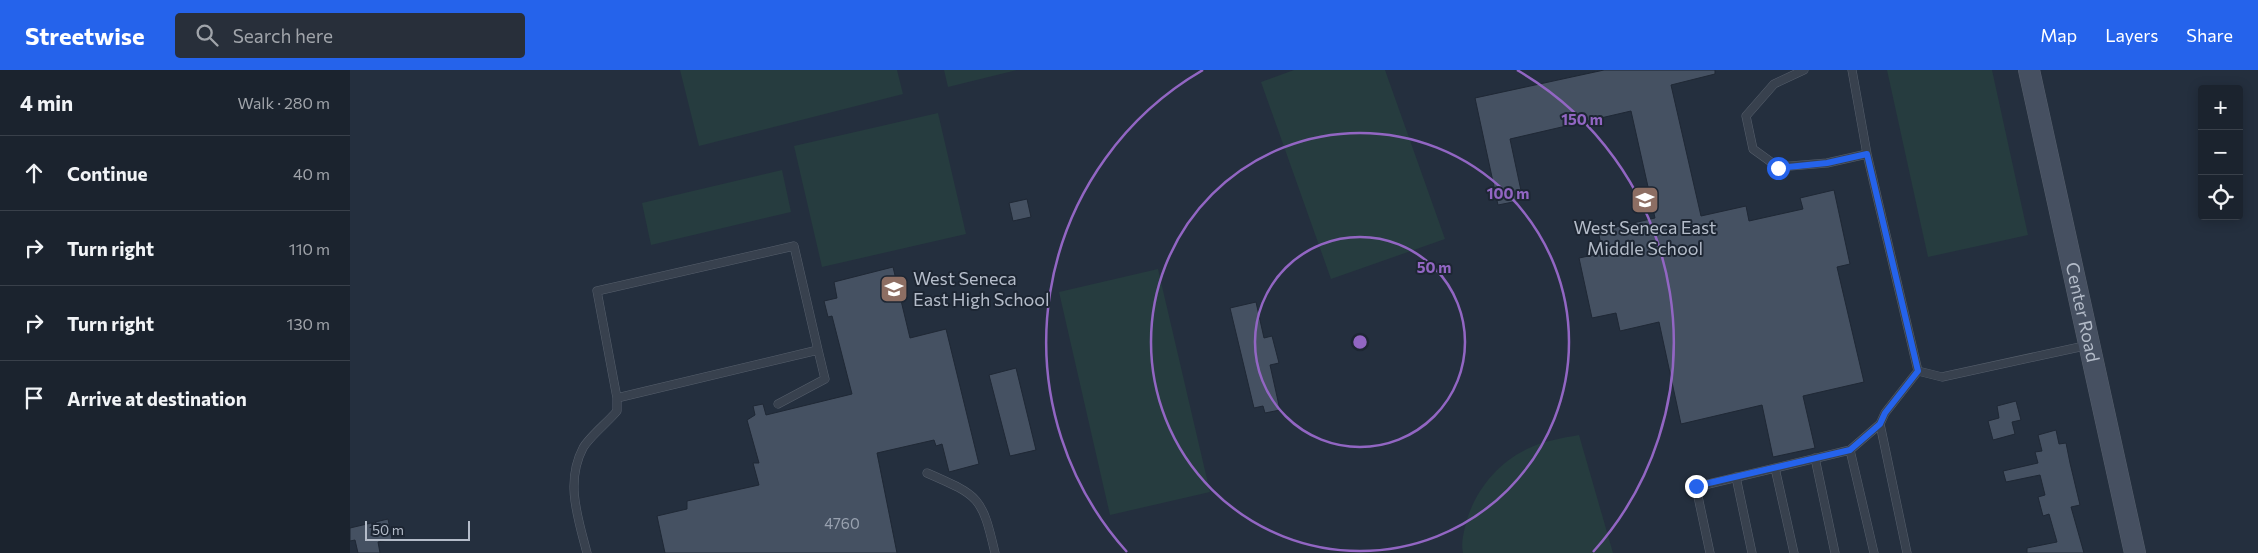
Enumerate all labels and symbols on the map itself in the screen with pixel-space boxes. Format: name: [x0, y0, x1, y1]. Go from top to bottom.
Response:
text: 150 m: [1561, 110, 1603, 128]
route start: [1767, 157, 1790, 180]
text: 100 m: [1487, 184, 1529, 202]
school or university icon: West Seneca East Middle School: [1630, 185, 1660, 215]
place label: West Seneca East Middle School: [1574, 216, 1716, 259]
text: 50 m: [1417, 258, 1451, 276]
street label: Center Road: [2061, 260, 2105, 364]
place label: West Seneca East High School: [913, 267, 1050, 310]
school or university icon: West Seneca East High School: [879, 274, 909, 304]
centre of rings: [1351, 333, 1369, 351]
route end: [1685, 475, 1708, 498]
house number: 4760: [824, 514, 860, 532]
scale bar: [365, 518, 470, 541]

